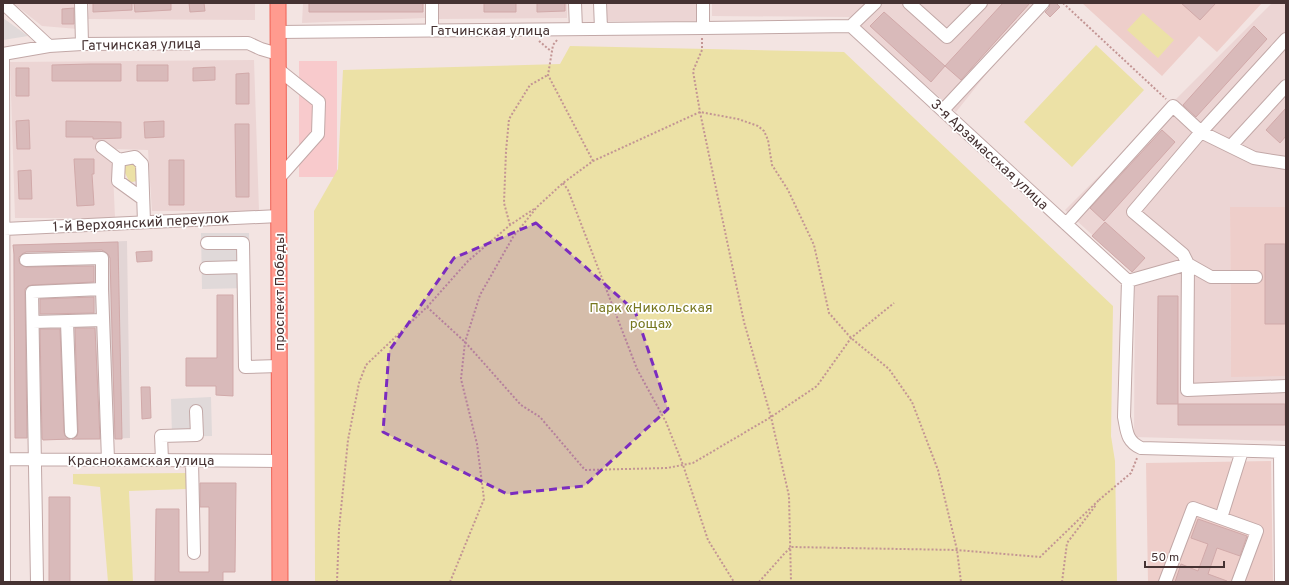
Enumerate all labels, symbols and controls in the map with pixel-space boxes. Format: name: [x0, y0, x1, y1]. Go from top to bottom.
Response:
street label: Гатчинская улица: [430, 23, 550, 40]
street label: Гатчинская улица: [81, 36, 201, 55]
street label: 3-я Арзамасская улица: [927, 96, 1051, 214]
street label: 1-й Верхоянский переулок: [52, 210, 230, 237]
street label: проспект Победы: [272, 233, 289, 351]
park label: Парк «Никольская роща»: [589, 300, 713, 333]
street label: Краснокамская улица: [68, 453, 214, 470]
scale bar: [1145, 543, 1224, 569]
text: 50 m: [1151, 550, 1179, 566]

